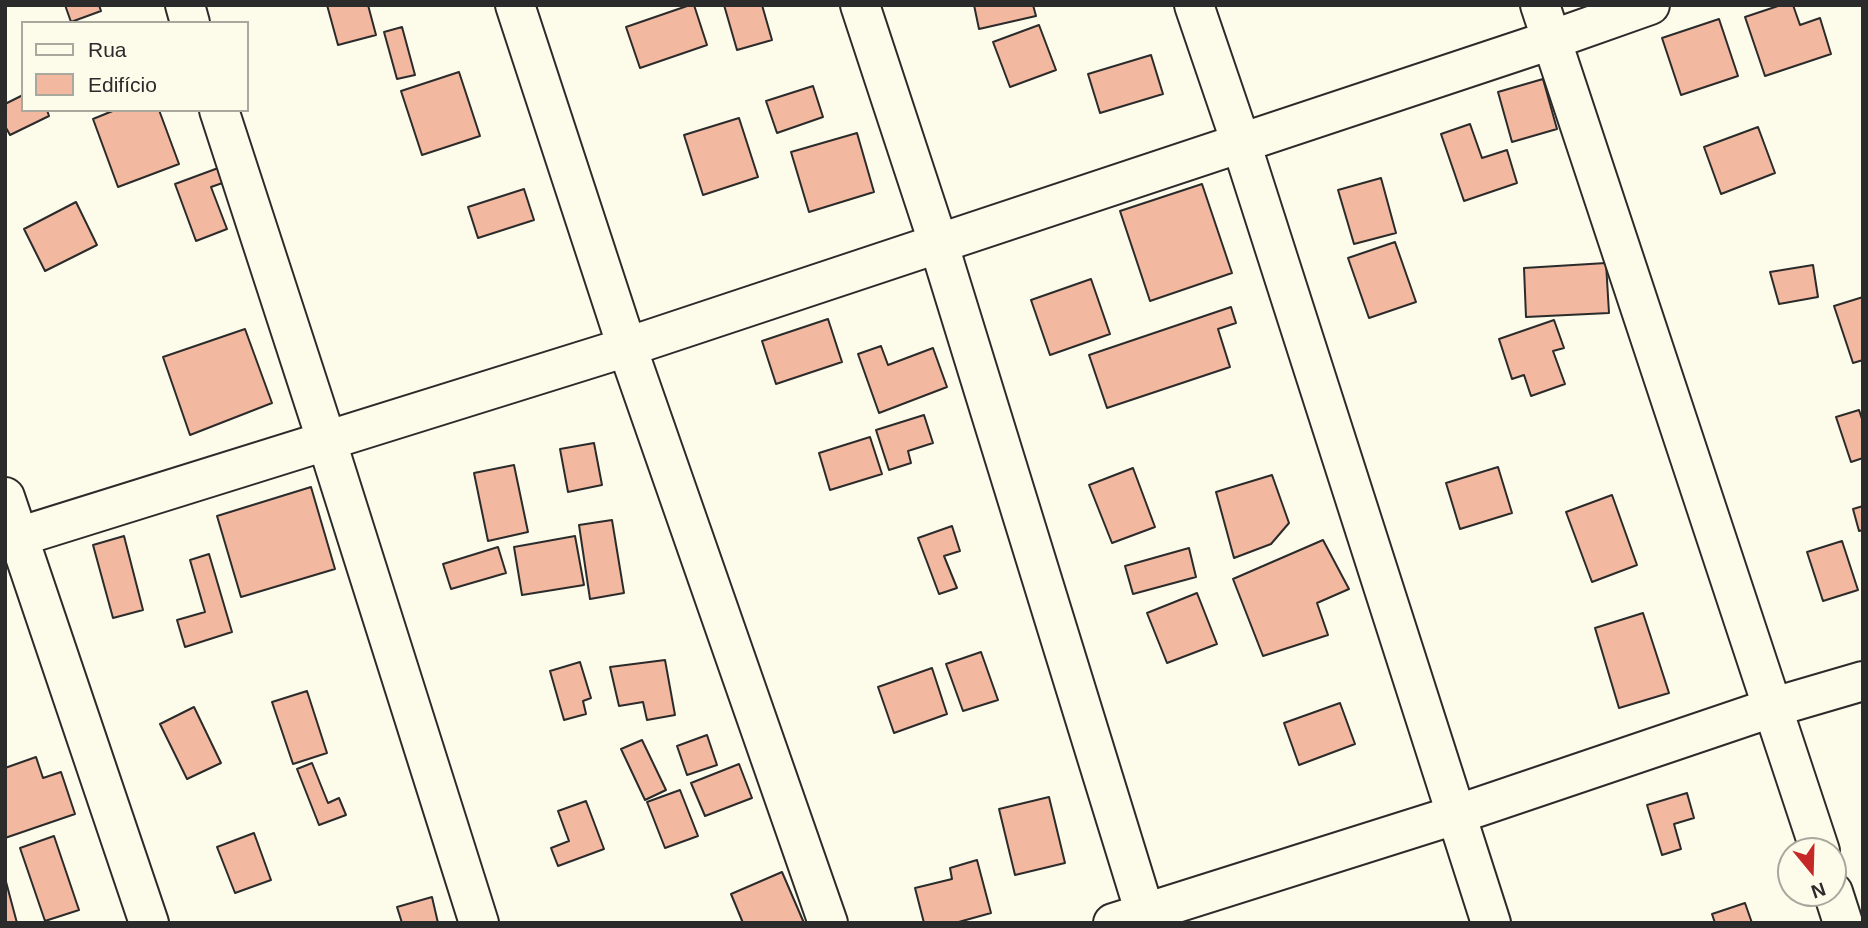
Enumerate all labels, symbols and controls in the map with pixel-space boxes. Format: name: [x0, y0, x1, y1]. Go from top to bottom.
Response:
legend: [21, 21, 248, 112]
text: Rua: [88, 38, 127, 61]
text: Edifício: [88, 73, 157, 96]
north arrow: [1777, 837, 1847, 907]
text: N: [1808, 878, 1828, 903]

